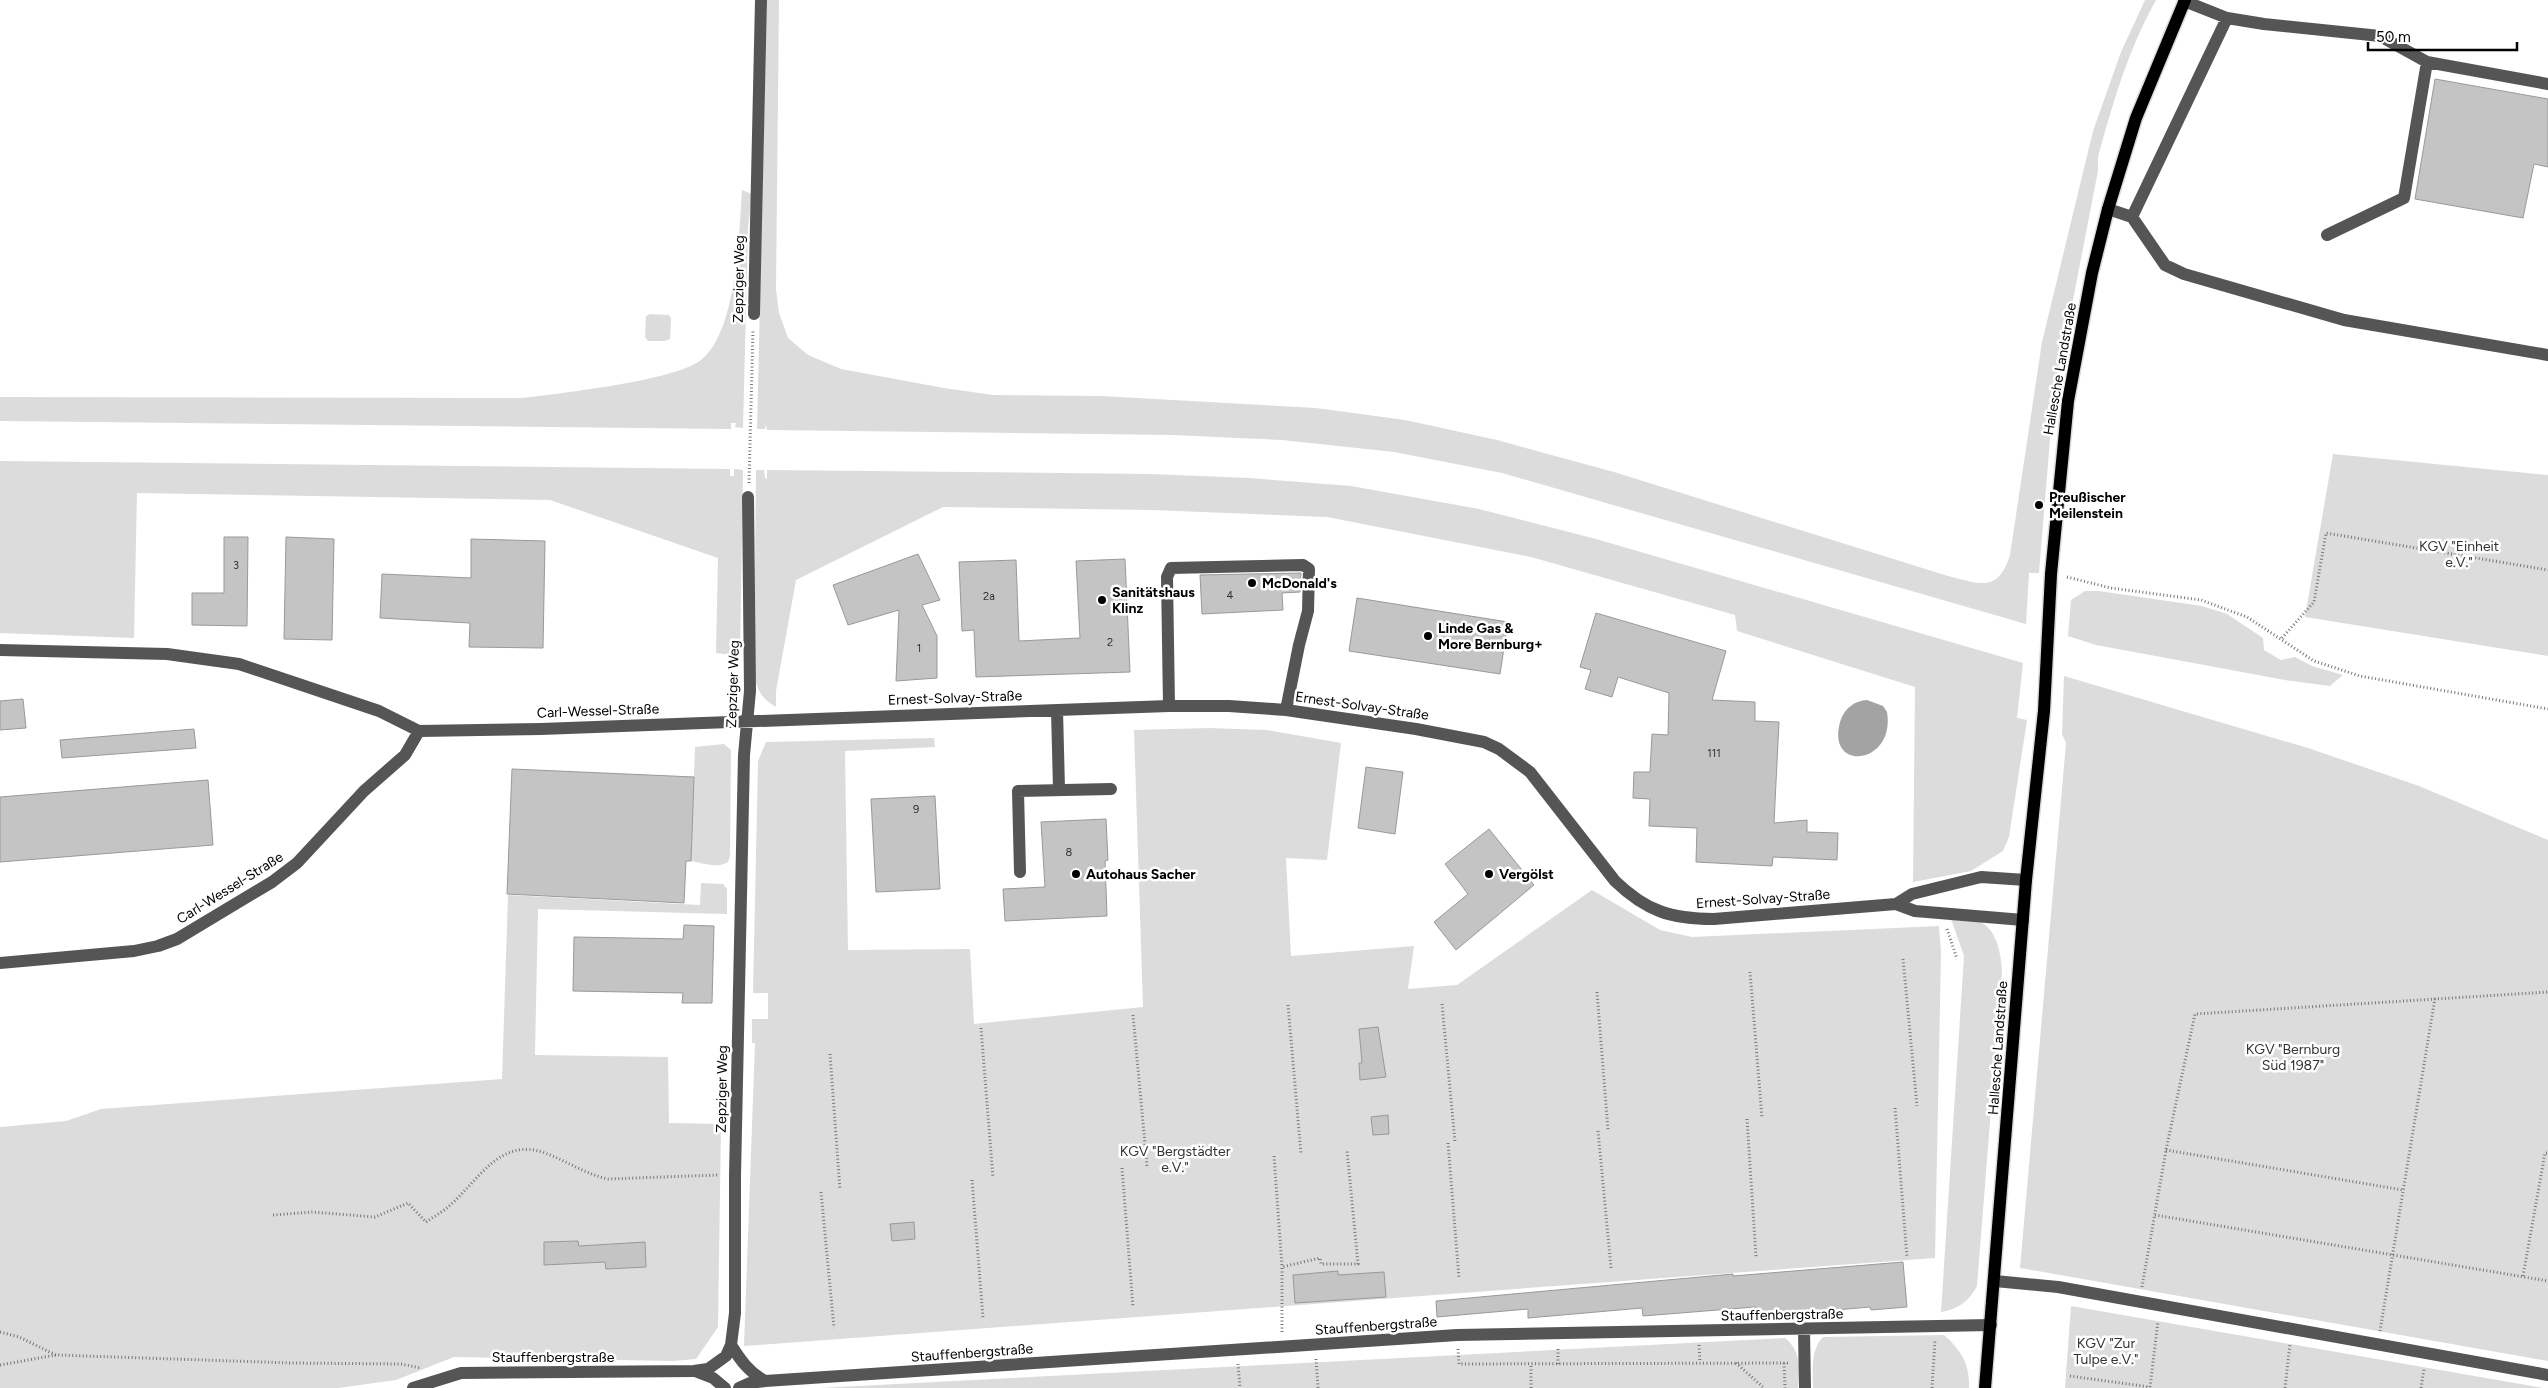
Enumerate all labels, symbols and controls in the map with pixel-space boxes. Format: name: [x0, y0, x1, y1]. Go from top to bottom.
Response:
scale bar: [2368, 20, 2517, 52]
text: 50 m: [2376, 28, 2411, 46]
street label: Zepziger Weg: [730, 235, 748, 323]
street label: Hallesche Landstraße: [2040, 301, 2080, 437]
place label: Preußischer Meilenstein: [2049, 489, 2126, 522]
marker: Preußischer Meilenstein: [2033, 499, 2045, 511]
park label: KGV "Einheit e.V.": [2419, 538, 2499, 571]
house number: 3: [233, 559, 239, 572]
place label: McDonald's: [1262, 575, 1337, 592]
marker: McDonald's: [1246, 577, 1258, 589]
place label: Sanitätshaus Klinz: [1112, 584, 1195, 617]
house number: 4: [1227, 589, 1234, 602]
house number: 2a: [983, 590, 995, 603]
marker: Sanitätshaus Klinz: [1096, 594, 1108, 606]
place label: Linde Gas & More Bernburg+: [1438, 620, 1543, 653]
marker: Linde Gas & More Bernburg+: [1422, 630, 1434, 642]
house number: 2: [1107, 636, 1113, 649]
street label: Zepziger Weg: [723, 640, 743, 728]
house number: 1: [917, 642, 921, 655]
street label: Ernest-Solvay-Straße: [887, 687, 1023, 709]
street label: Ernest-Solvay-Straße: [1294, 688, 1430, 724]
street label: Carl-Wessel-Straße: [537, 700, 660, 722]
house number: 111: [1707, 747, 1721, 760]
house number: 9: [913, 803, 919, 816]
house number: 8: [1066, 846, 1073, 859]
street label: Carl-Wessel-Straße: [174, 848, 287, 928]
place label: Autohaus Sacher: [1086, 866, 1196, 883]
place label: Vergölst: [1499, 866, 1554, 883]
marker: Autohaus Sacher: [1070, 868, 1082, 880]
marker: Vergölst: [1483, 868, 1495, 880]
street label: Ernest-Solvay-Straße: [1695, 886, 1831, 912]
street label: Hallesche Landstraße: [1985, 980, 2011, 1115]
park label: KGV "Bernburg Süd 1987": [2246, 1041, 2340, 1074]
street label: Zepziger Weg: [713, 1045, 731, 1133]
park label: KGV "Bergstädter e.V.": [1120, 1143, 1231, 1176]
street label: Stauffenbergstraße: [1721, 1305, 1844, 1325]
street label: Stauffenbergstraße: [1314, 1313, 1438, 1339]
park label: KGV "Zur Tulpe e.V.": [2074, 1335, 2139, 1368]
street label: Stauffenbergstraße: [910, 1340, 1034, 1366]
street label: Stauffenbergstraße: [492, 1349, 615, 1366]

